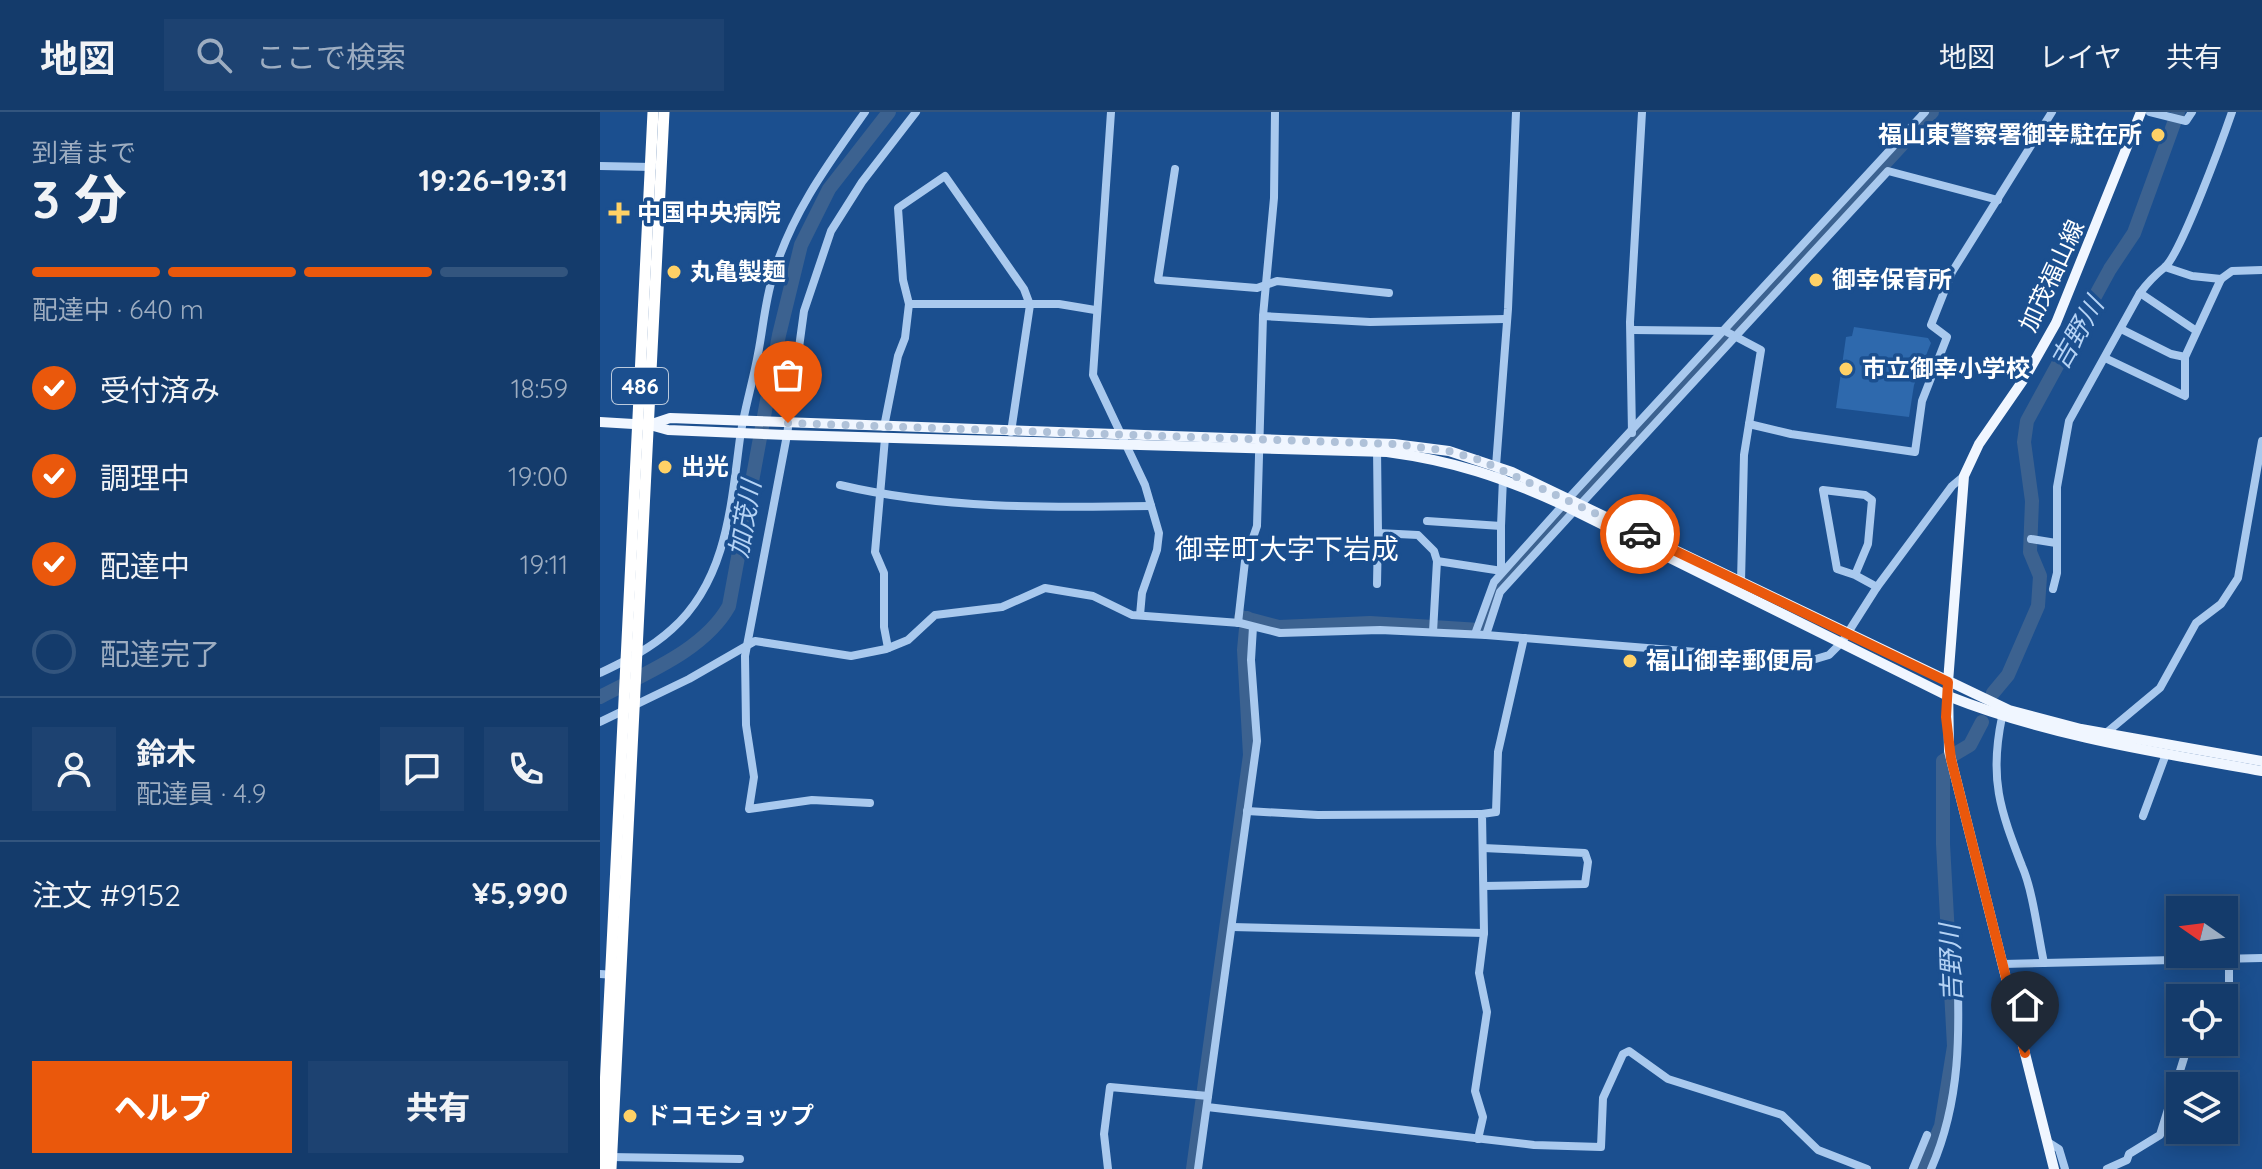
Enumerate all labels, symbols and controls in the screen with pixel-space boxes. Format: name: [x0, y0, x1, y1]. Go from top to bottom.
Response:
search box: [164, 19, 724, 91]
icon: search: [192, 33, 236, 77]
text: 地図: [40, 34, 116, 82]
text: ここで検索: [256, 38, 406, 76]
text: 地図: [1939, 39, 1995, 74]
text: レイヤ: [2039, 39, 2122, 74]
text: 共有: [2166, 39, 2222, 74]
place label: 福山東警察署御幸駐在所: [1878, 119, 2142, 149]
marker: 福山東警察署御幸駐在所: [2149, 126, 2167, 144]
text: 到着まで: [32, 136, 136, 169]
text: 19:26–19:31: [418, 161, 568, 199]
text: 3 分: [32, 166, 126, 231]
place label: 中国中央病院: [637, 197, 781, 227]
marker: 中国中央病院: [608, 202, 630, 224]
street label: 加茂福山線: [2012, 215, 2090, 336]
place label: 丸亀製麺: [690, 256, 786, 286]
marker: 丸亀製麺: [665, 263, 683, 281]
place label: 御幸保育所: [1832, 264, 1952, 294]
marker: 御幸保育所: [1807, 271, 1825, 289]
water label: 吉野川: [2043, 288, 2112, 375]
text: 配達中 · 640 m: [32, 293, 204, 326]
pin: [754, 341, 822, 423]
icon: bag: [766, 353, 810, 397]
place label: 市立御幸小学校: [1862, 353, 2030, 383]
marker: 市立御幸小学校: [1837, 360, 1855, 378]
icon: check: [32, 366, 76, 410]
road number: 486: [612, 368, 668, 404]
text: 受付済み: [100, 371, 220, 409]
text: 18:59: [511, 372, 568, 405]
place label: 出光: [681, 451, 729, 481]
icon: check: [32, 454, 76, 498]
marker: 出光: [656, 458, 674, 476]
text: 調理中: [100, 459, 190, 497]
text: 19:00: [508, 460, 568, 493]
water label: 加茂川: [721, 475, 768, 560]
courier: [1600, 494, 1680, 574]
icon: car: [1618, 512, 1662, 556]
district label: 御幸町大字下岩成: [1175, 531, 1399, 566]
icon: check: [32, 542, 76, 586]
text: 配達中: [100, 547, 190, 585]
text: 19:11: [520, 548, 568, 581]
text: 配達完了: [100, 635, 220, 673]
place label: 福山御幸郵便局: [1646, 645, 1814, 675]
marker: 福山御幸郵便局: [1621, 652, 1639, 670]
button: person: [32, 727, 116, 811]
button: chat: [380, 727, 464, 811]
button: phone: [484, 727, 568, 811]
text: 鈴木: [136, 734, 196, 772]
text: 配達員 · 4.9: [136, 777, 266, 810]
text: ¥5,990: [472, 874, 568, 912]
text: 注文 #9152: [32, 876, 181, 914]
north arrow: [2166, 896, 2238, 968]
map controls: [2166, 896, 2238, 1144]
water label: 吉野川: [1933, 920, 1968, 1003]
pin: [1991, 971, 2059, 1053]
icon: home: [2003, 983, 2047, 1027]
button: locate: [2166, 984, 2238, 1056]
button: ヘルプ: [32, 1061, 292, 1153]
button: 共有: [308, 1061, 568, 1153]
button: layers: [2166, 1072, 2238, 1144]
place label: ドコモショップ: [646, 1100, 814, 1130]
marker: ドコモショップ: [621, 1107, 639, 1125]

